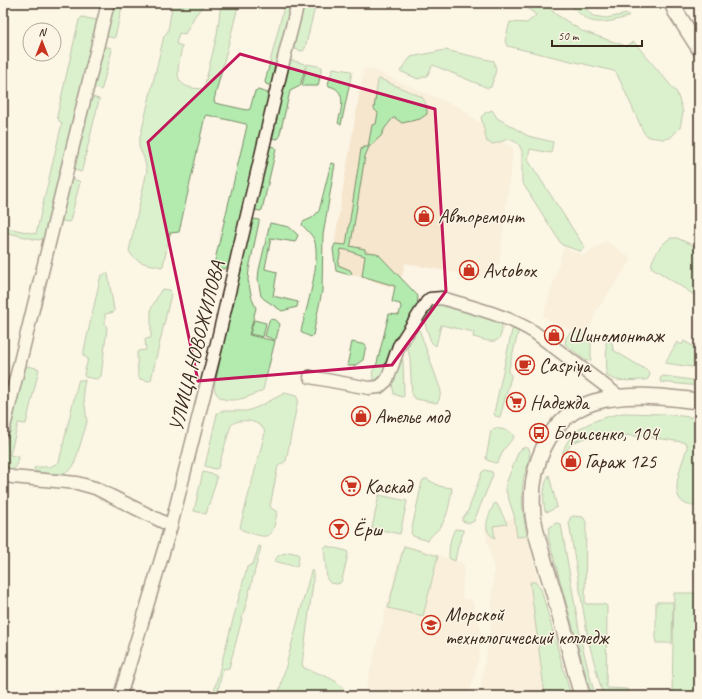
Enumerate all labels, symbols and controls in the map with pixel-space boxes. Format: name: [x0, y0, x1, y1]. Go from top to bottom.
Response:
north arrow: [22, 22, 62, 62]
scale bar: [552, 22, 642, 48]
text: N: [39, 25, 48, 39]
text: 50 m: [558, 28, 580, 44]
place label: Авторемонт: [438, 204, 525, 229]
shop icon: Авторемонт: [413, 205, 435, 227]
street label: УЛИЦА НОВОЖИЛОВА: [163, 258, 230, 434]
place label: Avtobox: [483, 258, 538, 283]
shop icon: Avtobox: [458, 259, 480, 281]
place label: Шиномонтаж: [568, 323, 665, 348]
shop icon: Шиномонтаж: [543, 324, 565, 346]
place label: Caspiya: [539, 353, 592, 378]
cafe icon: Caspiya: [514, 354, 536, 376]
place label: Надежда: [530, 390, 590, 415]
supermarket icon: Надежда: [505, 391, 527, 413]
place label: Ателье мод: [375, 404, 451, 429]
shop icon: Ателье мод: [350, 405, 372, 427]
place label: Борисенко, 104: [553, 421, 661, 446]
bus stop icon: Борисенко, 104: [528, 422, 550, 444]
place label: Гараж 125: [585, 449, 657, 474]
shop icon: Гараж 125: [560, 450, 582, 472]
place label: Каскад: [365, 474, 414, 499]
supermarket icon: Каскад: [340, 475, 362, 497]
place label: Ёрш: [353, 517, 384, 542]
bar icon: Ёрш: [328, 518, 350, 540]
place label: Морской технологический колледж: [445, 602, 610, 650]
school or university icon: Морской технологический колледж: [420, 614, 442, 636]

